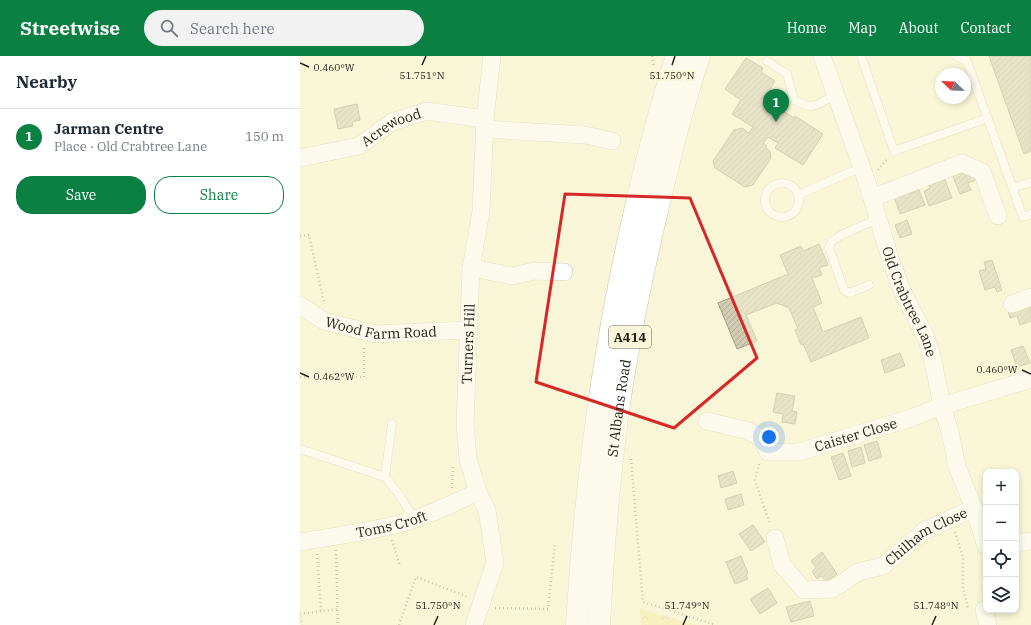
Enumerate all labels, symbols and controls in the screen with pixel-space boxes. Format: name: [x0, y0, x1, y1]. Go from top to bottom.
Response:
search box: [144, 10, 424, 46]
text: Streetwise: [20, 16, 120, 40]
icon: search: [158, 17, 180, 39]
text: Search here: [190, 19, 275, 38]
text: Home: [787, 19, 826, 37]
text: Map: [848, 19, 877, 37]
text: About: [899, 19, 938, 37]
text: Contact: [960, 19, 1011, 37]
text: 0.460°W: [313, 61, 355, 74]
north arrow: [935, 68, 971, 104]
text: 51.751°N: [399, 69, 445, 82]
text: 51.750°N: [649, 69, 695, 82]
text: Nearby: [16, 71, 77, 93]
pin: 1: [763, 89, 789, 122]
street label: Acrewood: [358, 104, 424, 150]
text: Jarman Centre: [54, 119, 164, 138]
text: 1: [25, 128, 33, 145]
text: 150 m: [245, 128, 284, 145]
text: Place · Old Crabtree Lane: [54, 138, 207, 155]
button: Save: [16, 176, 146, 214]
button: Share: [154, 176, 284, 214]
street label: Old Crabtree Lane: [878, 244, 941, 359]
street label: Turners Hill: [458, 303, 479, 384]
street label: Wood Farm Road: [323, 313, 438, 343]
road number: A414: [609, 326, 651, 348]
street label: St Albans Road: [603, 357, 635, 458]
text: 0.460°W: [976, 363, 1018, 376]
text: 0.462°W: [313, 370, 355, 383]
street label: Caister Close: [812, 414, 899, 456]
your location: [759, 427, 779, 447]
map controls: [983, 469, 1019, 613]
button: +: [983, 469, 1019, 505]
street label: Chilham Close: [881, 503, 970, 569]
button: −: [983, 505, 1019, 541]
street label: Toms Croft: [354, 507, 429, 542]
button: locate: [983, 541, 1019, 577]
button: layers: [983, 577, 1019, 613]
text: 51.750°N: [415, 599, 461, 612]
text: 51.749°N: [664, 599, 710, 612]
text: 51.748°N: [913, 599, 959, 612]

